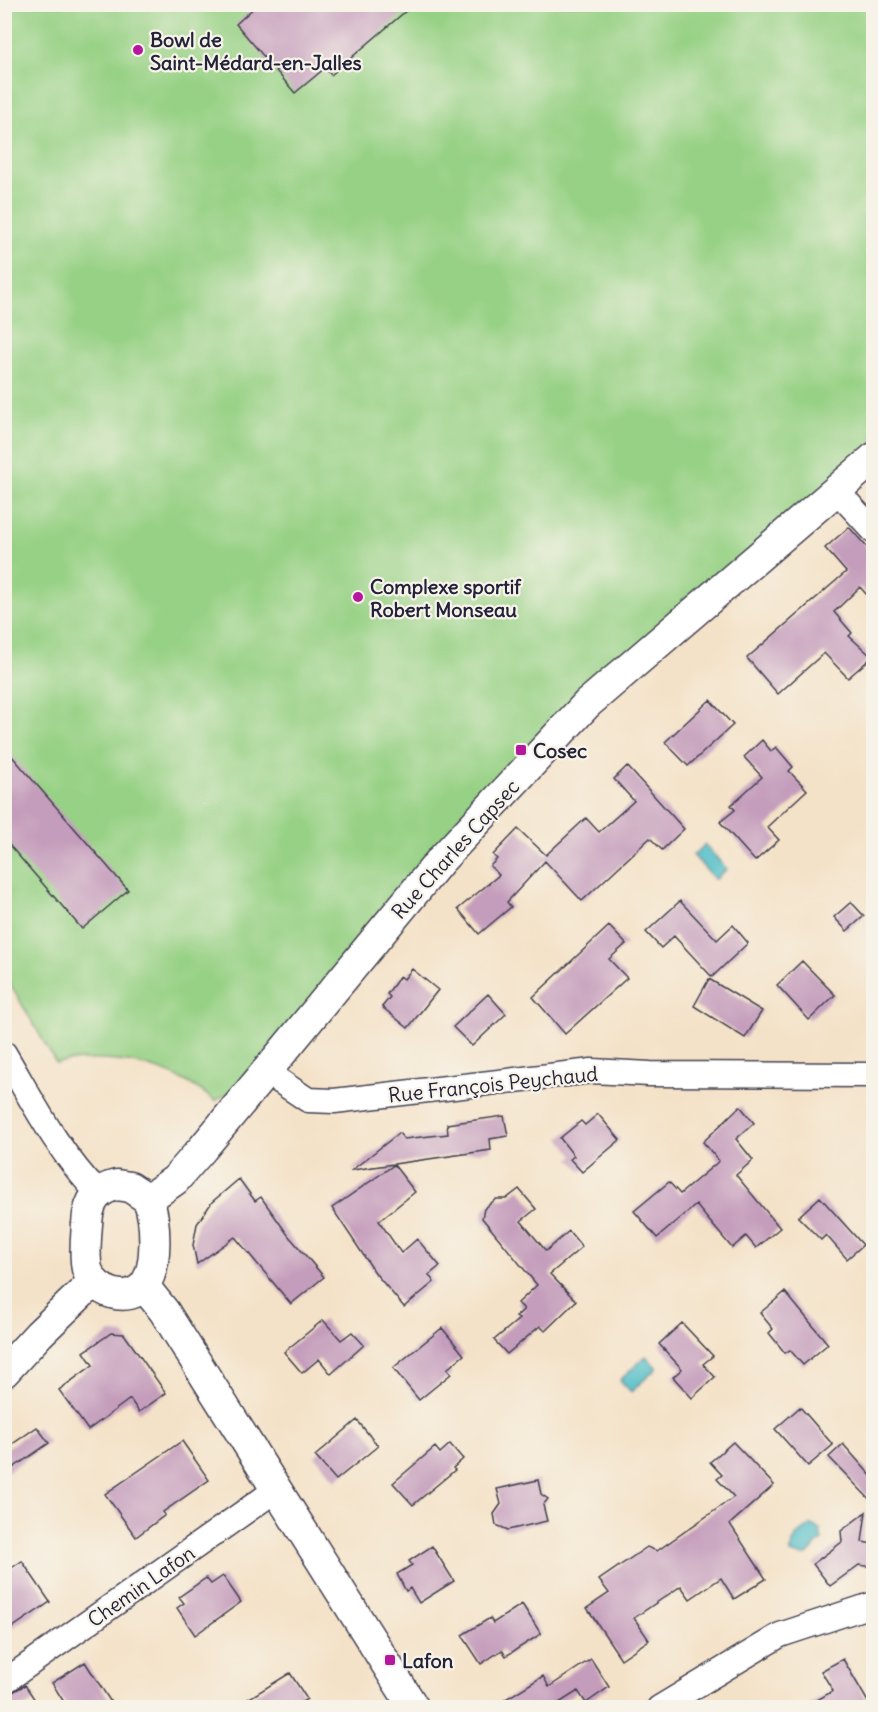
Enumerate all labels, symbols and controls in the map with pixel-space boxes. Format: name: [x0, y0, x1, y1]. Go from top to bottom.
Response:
place label: Bowl de Saint-Médard-en-Jalles: [150, 27, 362, 75]
marker: Bowl de Saint-Médard-en-Jalles: [131, 43, 145, 57]
place label: Complexe sportif Robert Monseau: [370, 574, 522, 622]
marker: Complexe sportif Robert Monseau: [351, 590, 365, 604]
place label: Cosec: [533, 738, 587, 763]
marker: Cosec: [514, 743, 528, 757]
street label: Rue Charles Capsec: [386, 774, 524, 924]
street label: Rue François Peychaud: [387, 1061, 599, 1107]
street label: Chemin Lafon: [83, 1540, 199, 1632]
place label: Lafon: [402, 1648, 454, 1673]
marker: Lafon: [383, 1653, 397, 1667]

